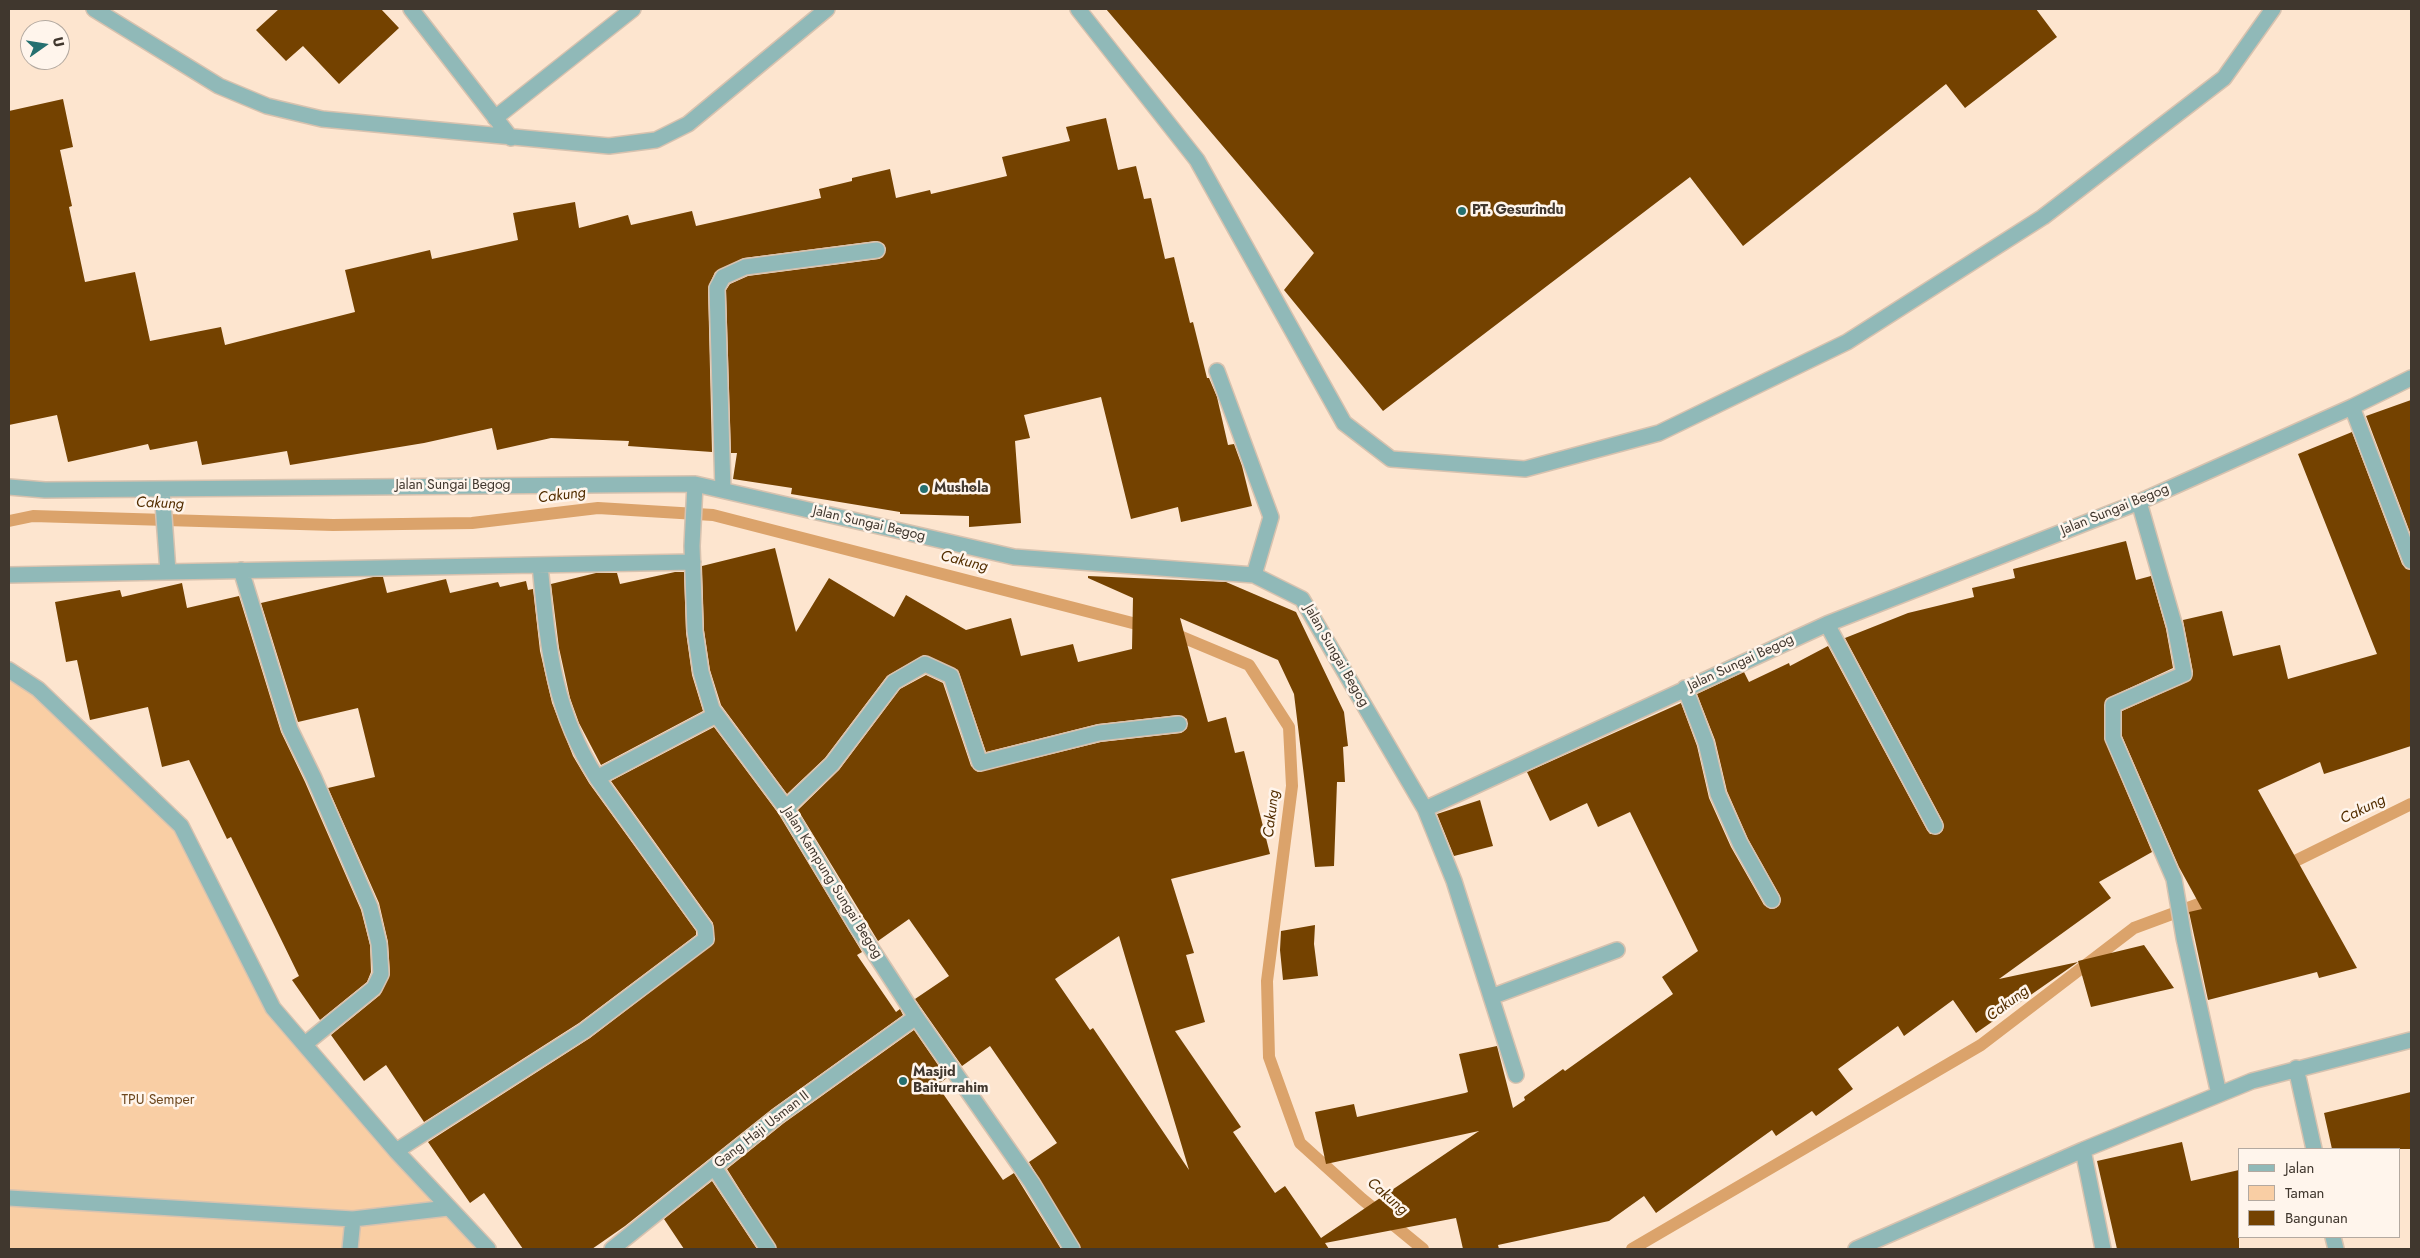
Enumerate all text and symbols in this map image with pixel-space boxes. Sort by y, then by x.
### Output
north arrow [20,20,70,70]
text: U [48,35,69,49]
place label: PT. Gesurindu [1472,203,1564,219]
marker: PT. Gesurindu [1456,205,1468,217]
street label: Jalan Sungai Begog [395,478,511,494]
place label: Mushola [934,481,988,497]
street label: Jalan Sungai Begog [2058,481,2172,539]
marker: Mushola [918,483,930,495]
water label: Cakung [537,484,587,508]
water label: Cakung [136,494,184,514]
street label: Jalan Sungai Begog [811,503,927,545]
water label: Cakung [938,547,990,577]
street label: Jalan Sungai Begog [1300,602,1372,710]
street label: Jalan Sungai Begog [1685,631,1797,695]
water label: Cakung [1260,789,1284,839]
water label: Cakung [2337,791,2389,829]
street label: Jalan Kampung Sungai Begog [778,804,886,962]
water label: Cakung [1983,982,2033,1026]
place label: Masjid Baiturrahim [913,1065,989,1098]
marker: Masjid Baiturrahim [897,1075,909,1087]
street label: Gang Haji Usman II [711,1088,813,1172]
park label: TPU Semper [122,1093,194,1109]
legend [2238,1148,2400,1238]
text: Jalan [2285,1157,2314,1179]
water label: Cakung [1363,1174,1411,1220]
text: Taman [2285,1182,2324,1204]
text: Bangunan [2285,1207,2348,1229]

